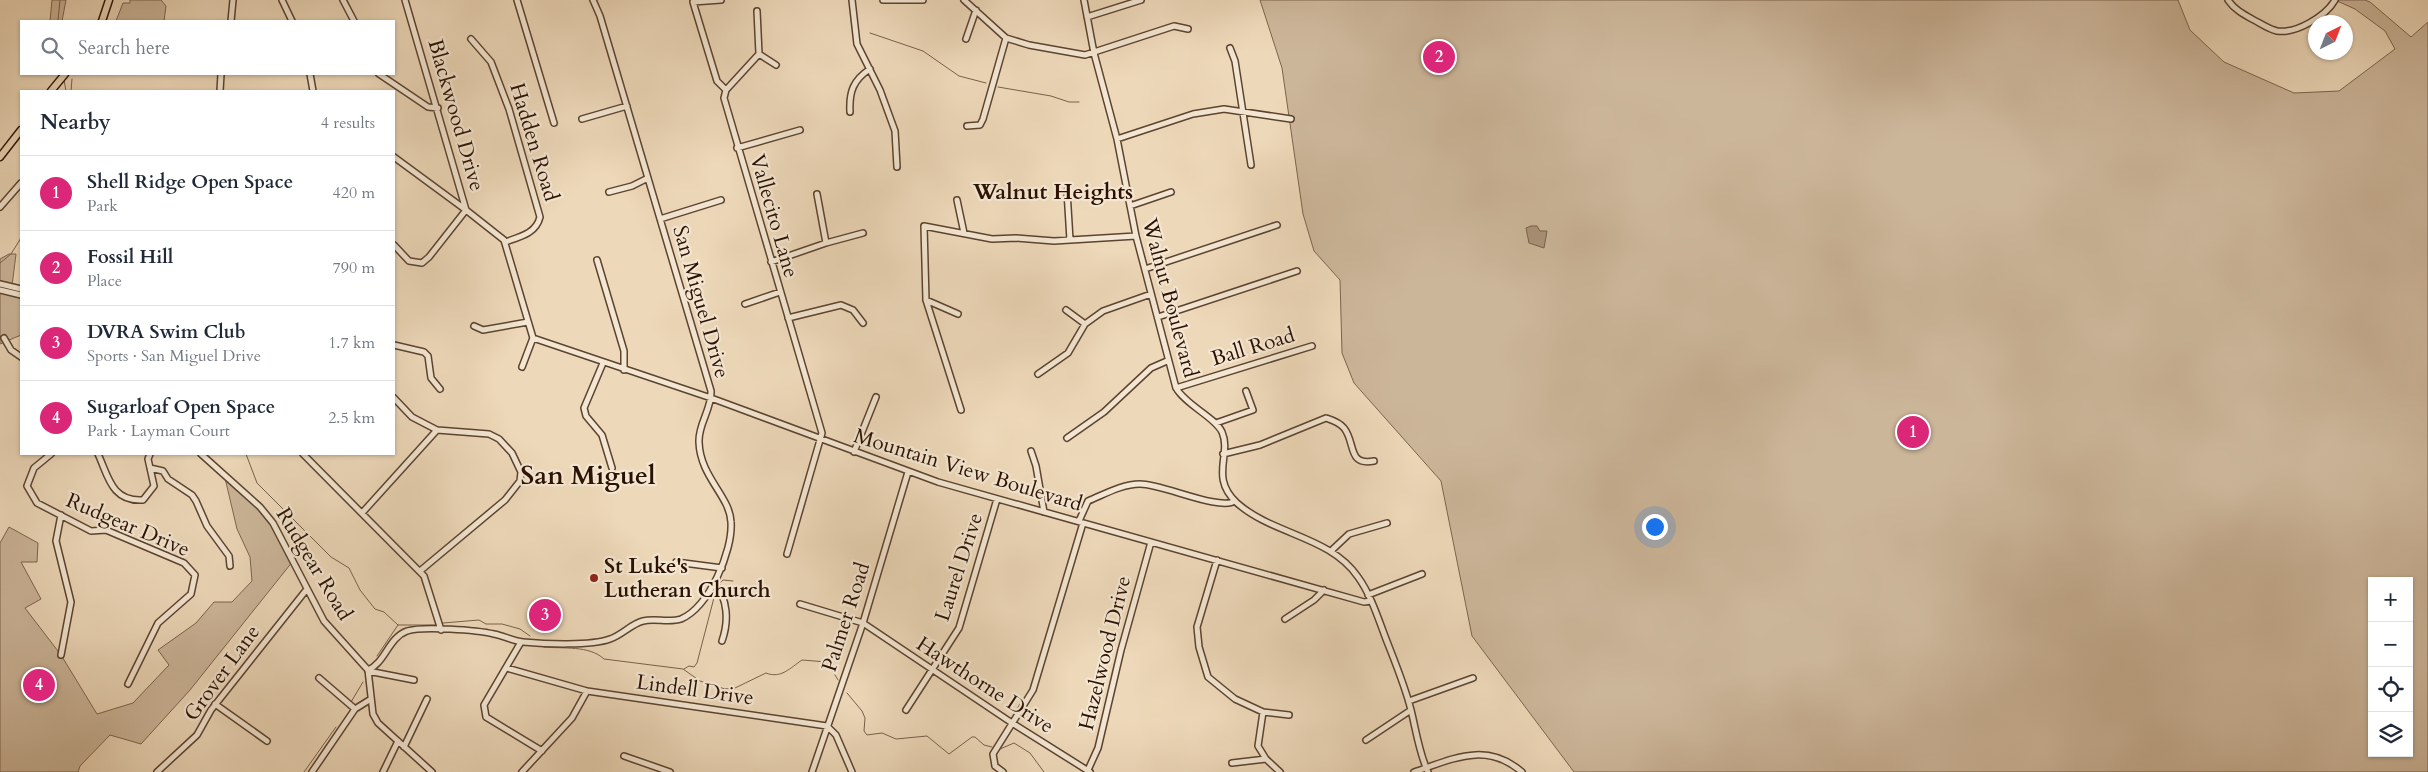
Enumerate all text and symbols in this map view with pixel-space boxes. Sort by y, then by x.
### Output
north arrow [2308,15,2353,60]
search box [20,20,395,75]
icon: search [38,34,66,62]
text: Search here [78,35,170,61]
street label: Blackwood Drive [420,36,492,194]
pin: 2 [1423,38,1455,76]
street label: Hadden Road [502,79,566,205]
text: Nearby [40,108,111,137]
text: 4 results [321,112,375,134]
street label: Vallecito Lane [743,151,805,281]
text: Shell Ridge Open Space [87,169,293,195]
district label: Walnut Heights [972,177,1133,207]
text: 1 [52,182,60,204]
text: 420 m [333,182,375,204]
text: Park [87,195,118,217]
street label: Walnut Boulevard [1135,214,1205,381]
street label: San Miguel Drive [665,222,737,382]
text: Fossil Hill [87,244,173,270]
text: 2 [52,257,60,279]
text: 790 m [333,257,375,279]
text: Place [87,270,122,292]
text: DVRA Swim Club [87,319,246,345]
street label: Ball Road [1208,321,1298,373]
text: 3 [52,332,60,354]
text: 1.7 km [328,332,375,354]
text: Sports · San Miguel Drive [87,345,261,367]
text: Sugarloaf Open Space [87,394,275,420]
text: 4 [52,407,60,429]
text: 2.5 km [328,407,375,429]
pin: 1 [1897,413,1929,451]
text: Park · Layman Court [87,420,230,442]
street label: Mountain View Boulevard [850,421,1086,519]
district label: San Miguel [520,458,656,493]
street label: Rudgear Drive [62,486,194,564]
street label: Rudgear Road [269,502,359,626]
street label: Laurel Drive [928,509,990,625]
your location [1642,514,1668,540]
place label: St Luke's Lutheran Church [604,552,771,605]
street label: Palmer Road [815,559,877,675]
marker: St Luke's Lutheran Church [588,572,600,584]
street label: Hazelwood Drive [1072,573,1138,733]
map controls [2368,577,2413,757]
button: + [2368,577,2413,622]
pin: 3 [529,596,561,634]
street label: Grover Lane [177,619,267,727]
button: − [2368,622,2413,667]
street label: Hawthorne Drive [911,630,1059,740]
pin: 4 [23,666,55,704]
street label: Lindell Drive [634,667,756,713]
button: locate [2368,667,2413,712]
button: layers [2368,712,2413,757]

